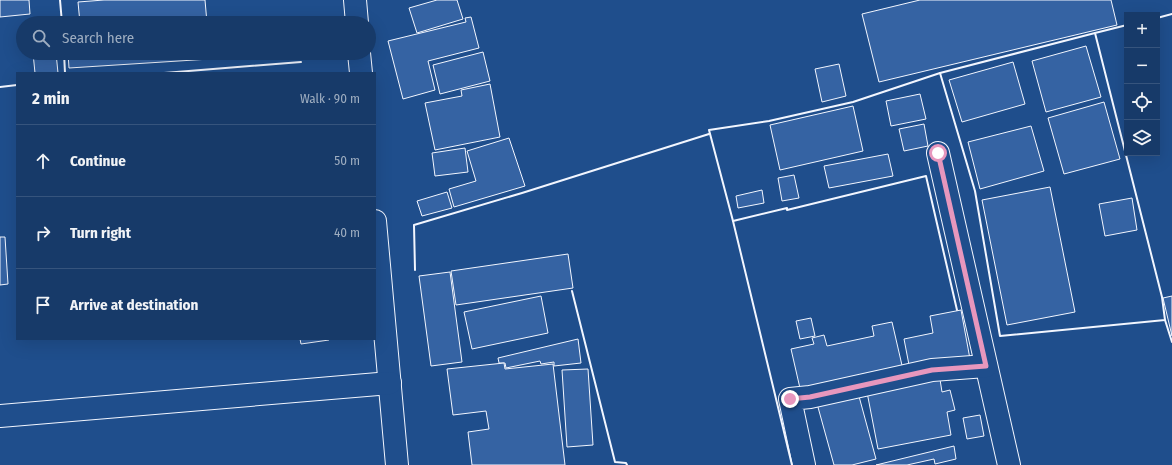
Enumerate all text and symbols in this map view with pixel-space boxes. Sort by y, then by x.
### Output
map controls [1124,12,1160,156]
button: + [1124,12,1160,48]
search box [16,16,376,60]
icon: search [30,27,52,49]
text: Search here [62,29,134,47]
button: − [1124,48,1160,84]
button: locate [1124,84,1160,120]
text: 2 min [32,88,70,109]
text: Walk · 90 m [300,91,360,106]
button: layers [1124,120,1160,156]
route start [929,144,947,162]
icon: ahead [32,150,54,172]
text: Continue [70,152,126,170]
text: 50 m [334,153,360,168]
icon: right [32,222,54,244]
text: Turn right [70,224,131,242]
text: 40 m [334,225,360,240]
icon: arrive [32,294,54,316]
text: Arrive at destination [70,296,198,314]
route end [781,390,799,408]

